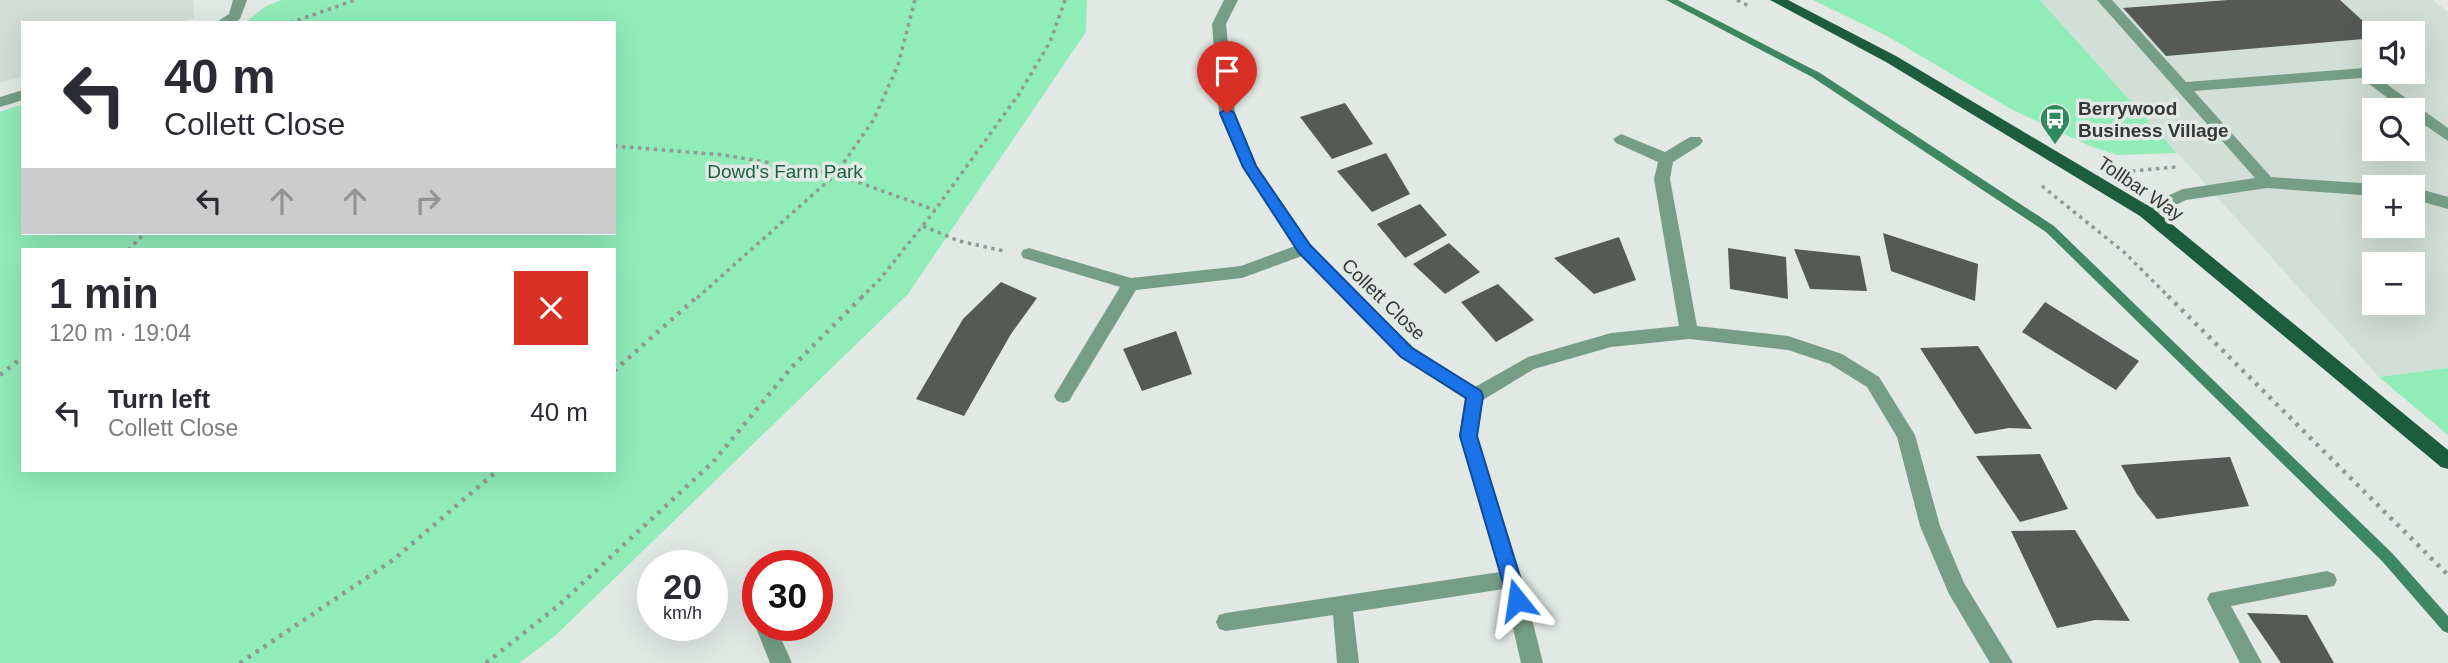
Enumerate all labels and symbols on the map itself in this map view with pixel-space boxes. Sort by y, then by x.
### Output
pin [1197,41,1257,113]
place label: Berrywood Business Village [2078,98,2229,141]
bus stop icon: Berrywood Business Village [2038,102,2072,146]
street label: Tollbar Way [2094,152,2188,225]
park label: Dowd's Farm Park [707,161,863,182]
street label: Collett Close [1338,254,1430,344]
speed limit sign: 30 [742,550,833,641]
position arrow [1480,563,1554,637]

